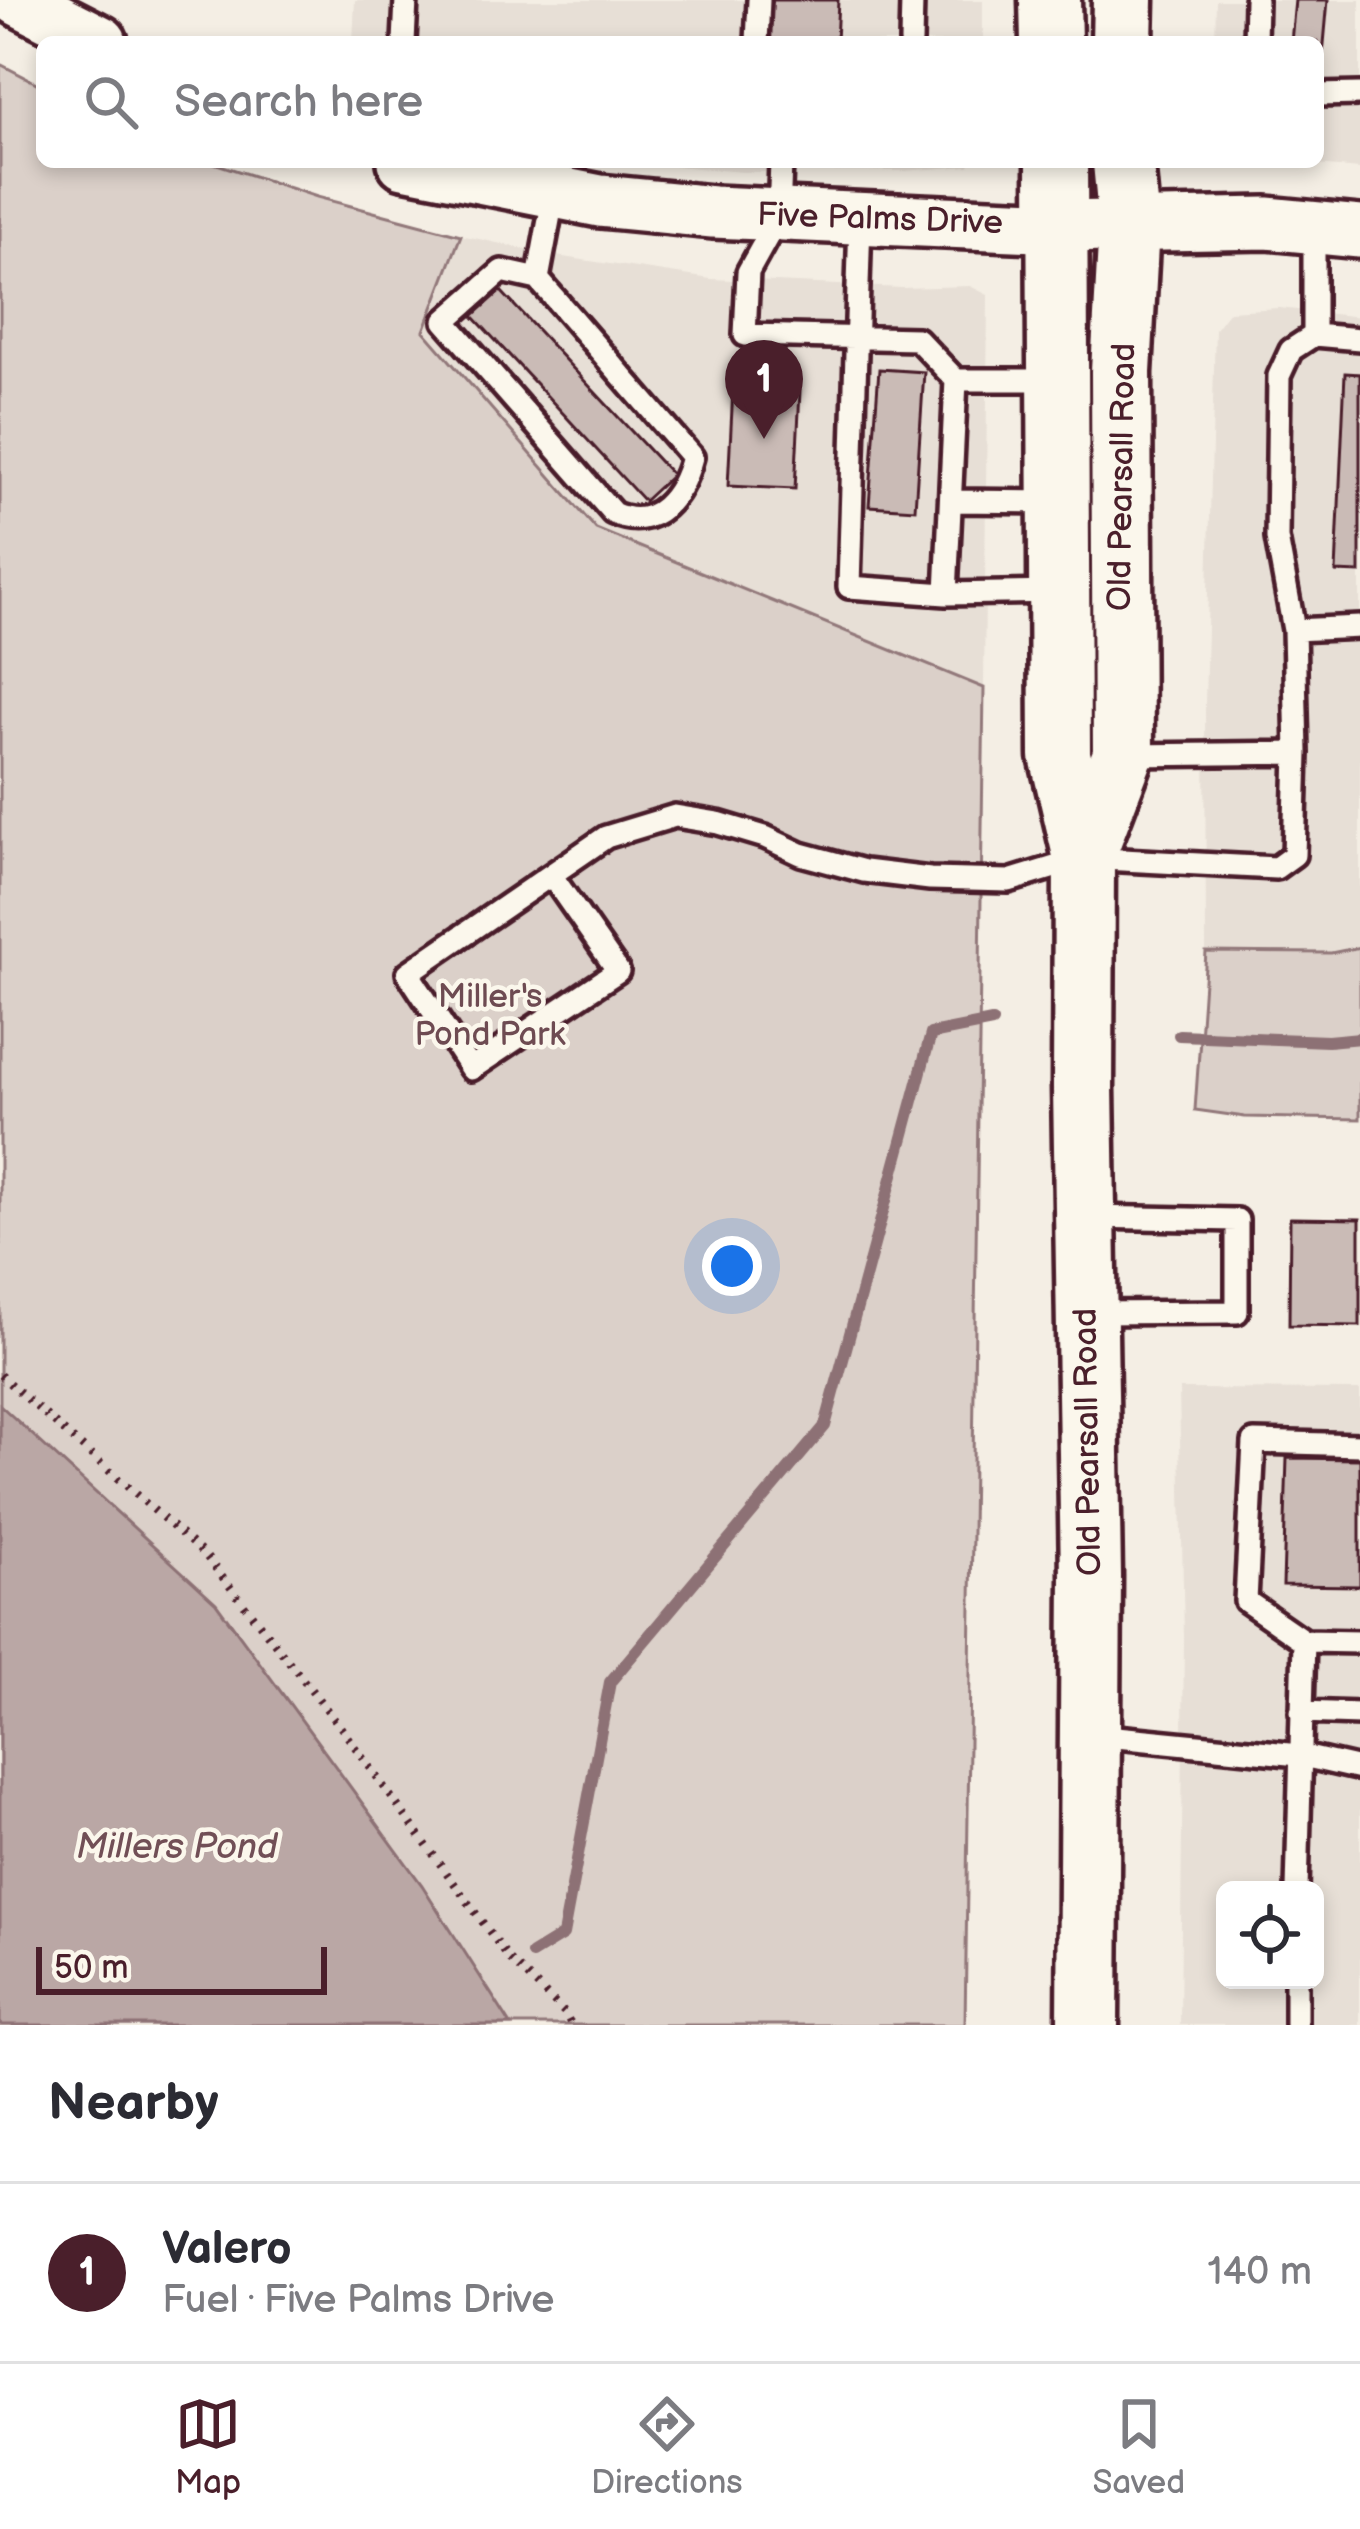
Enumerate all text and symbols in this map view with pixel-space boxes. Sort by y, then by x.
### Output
search box [36,36,1324,168]
icon: search [78,69,144,135]
text: Search here [174,75,423,130]
street label: Five Palms Drive [756,195,1004,243]
pin: 1 [725,340,803,439]
street label: Old Pearsall Road [1100,343,1144,611]
park label: Miller's Pond Park [415,977,566,1055]
your location [702,1236,762,1296]
street label: Old Pearsall Road [1066,1308,1110,1576]
water label: Millers Pond [76,1826,279,1869]
map controls [1216,1881,1324,1989]
button: locate [1216,1881,1324,1989]
scale bar [36,1941,327,1994]
text: 50 m [54,1948,129,1988]
text: Nearby [48,2073,219,2134]
text: Valero [162,2222,292,2277]
text: 1 [79,2249,95,2296]
text: 140 m [1207,2249,1312,2296]
text: Fuel · Five Palms Drive [162,2277,554,2324]
tab: Map [175,2391,241,2503]
tab: Directions [591,2391,743,2503]
tab: Saved [1092,2391,1185,2503]

